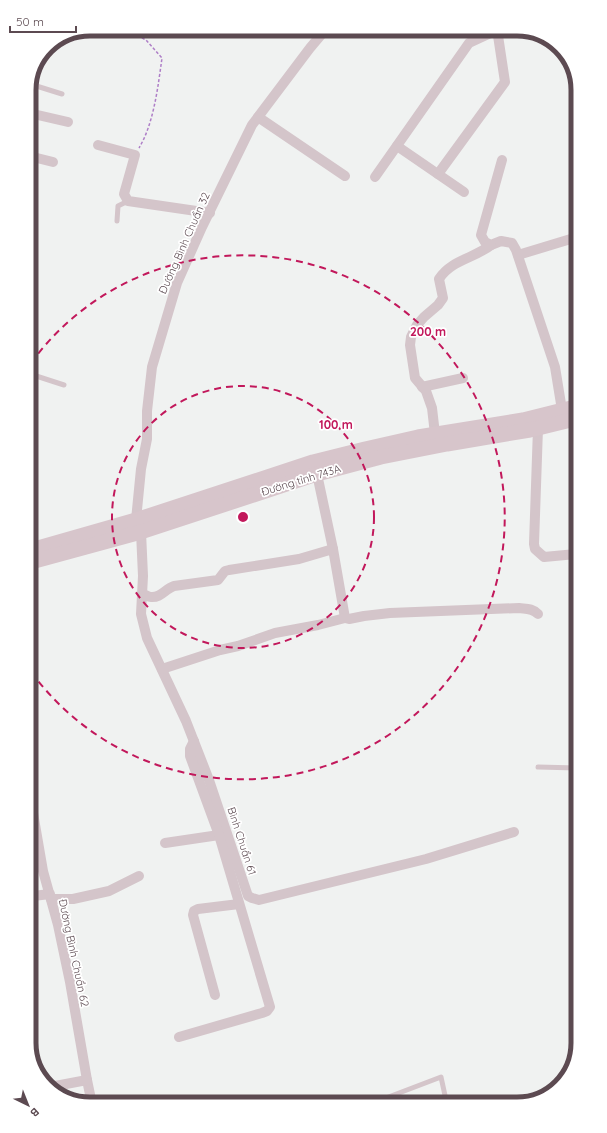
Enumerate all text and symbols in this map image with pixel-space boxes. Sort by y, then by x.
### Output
scale bar [10,8,76,34]
text: 50 m [16,14,44,29]
street label: Đường Bình Chuẩn 32 [155,190,213,296]
text: 200 m [410,324,446,339]
text: 100 m [319,417,353,432]
street label: Đường tỉnh 743A [259,461,343,499]
centre of rings [236,510,250,524]
street label: Bình Chuẩn 61 [224,805,260,877]
street label: Đường Bình Chuẩn 62 [56,898,92,1008]
north arrow [8,1085,48,1125]
text: B [27,1105,42,1120]

